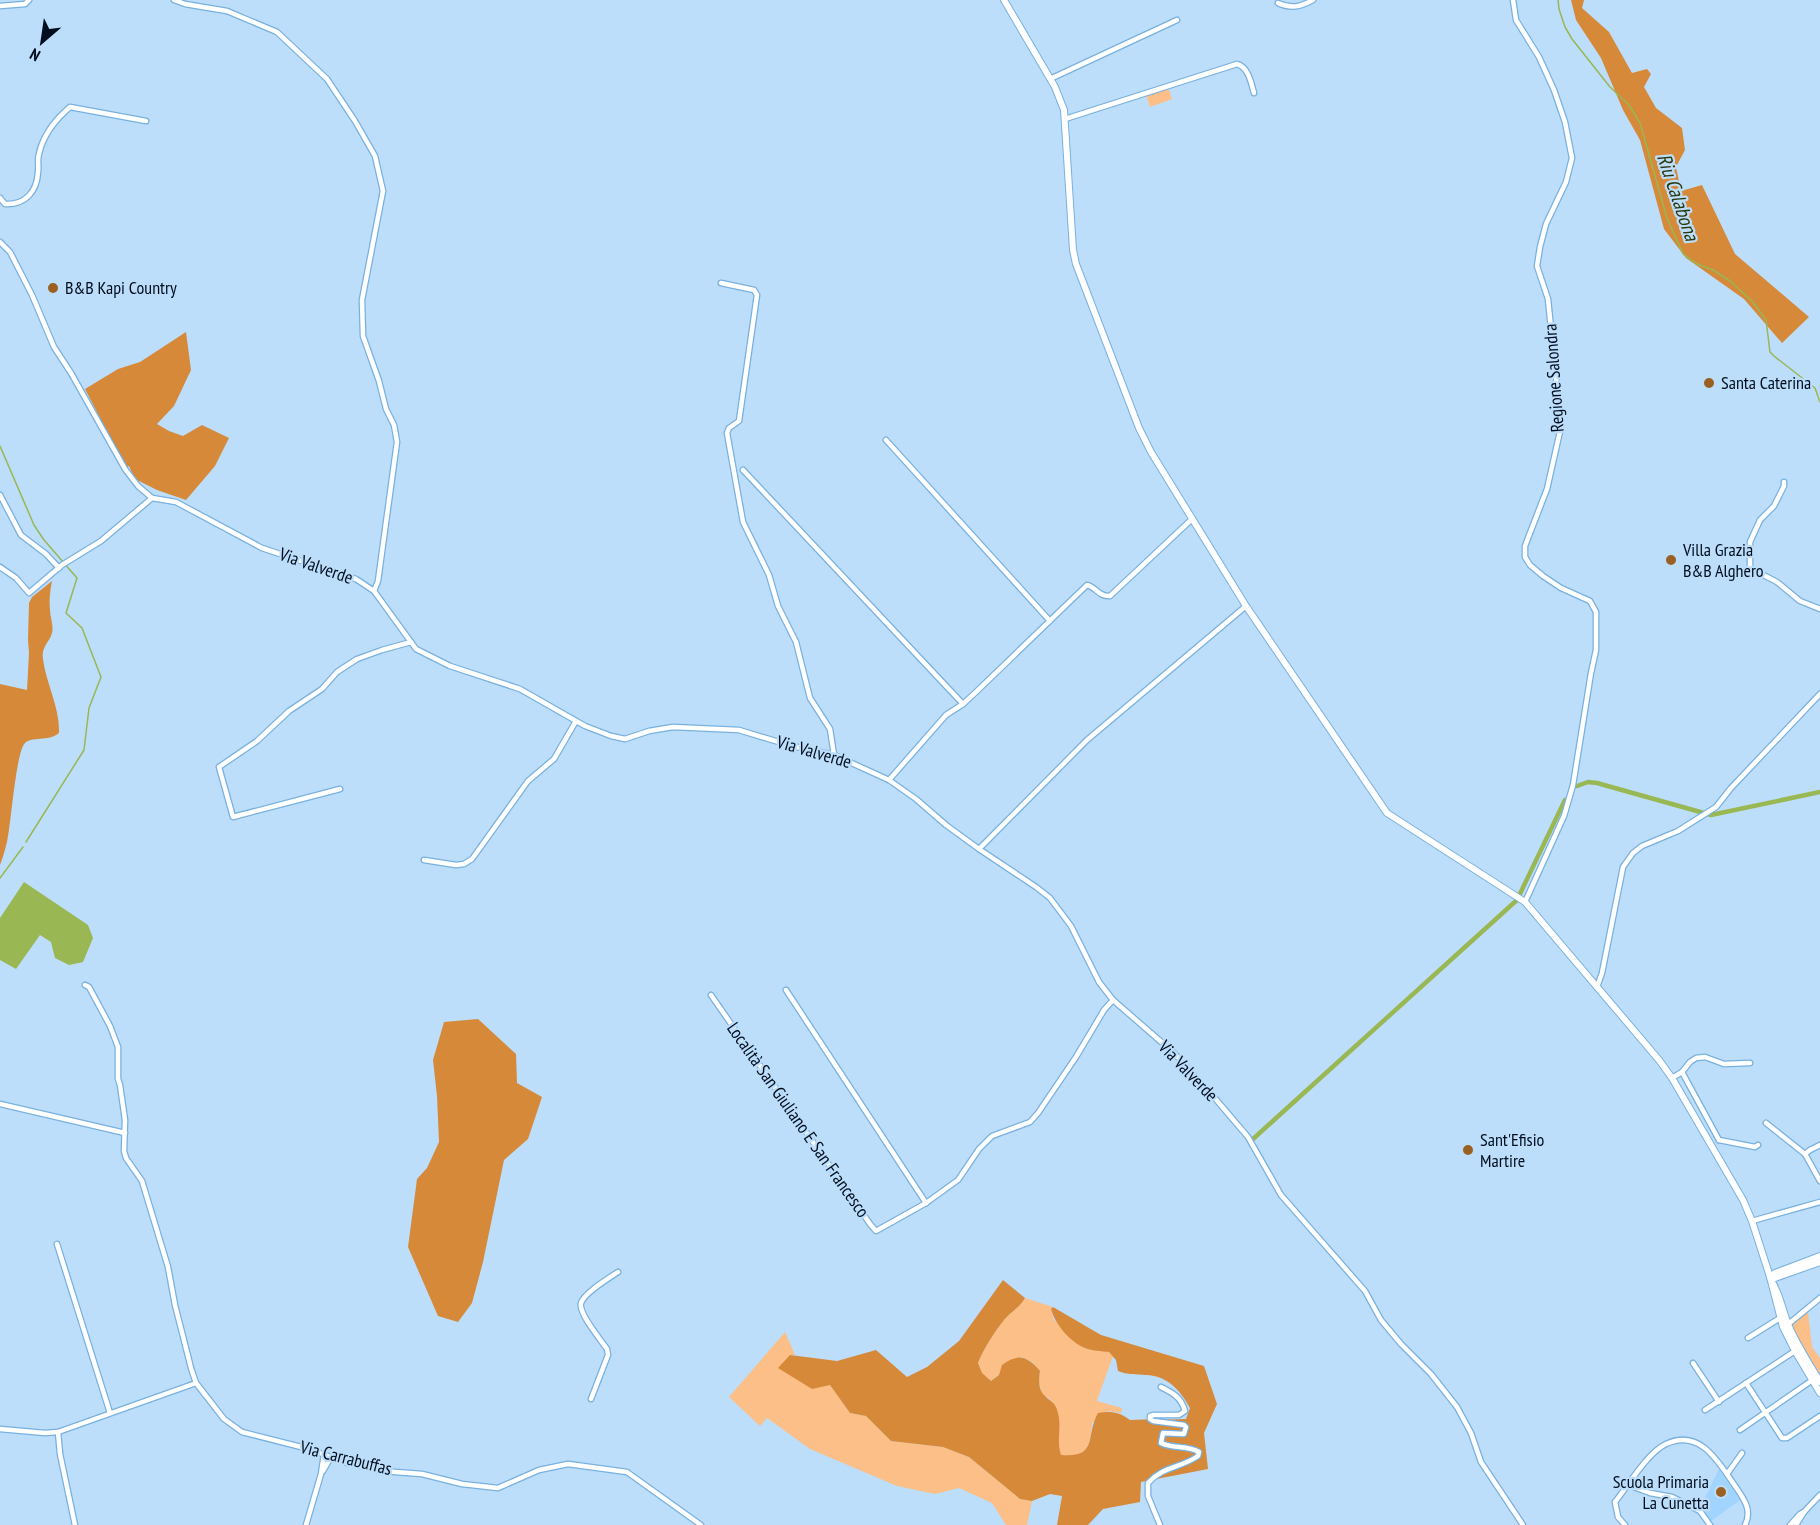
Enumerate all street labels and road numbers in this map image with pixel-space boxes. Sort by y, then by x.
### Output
street label: Regione Salondra [1538,323,1569,433]
street label: Via Valverde [275,542,356,589]
street label: Via Valverde [773,730,854,773]
street label: Località San Giuliano E San Francesco [722,1018,875,1222]
street label: Via Valverde [1153,1034,1223,1106]
street label: Via Carrabuffas [297,1435,394,1480]

